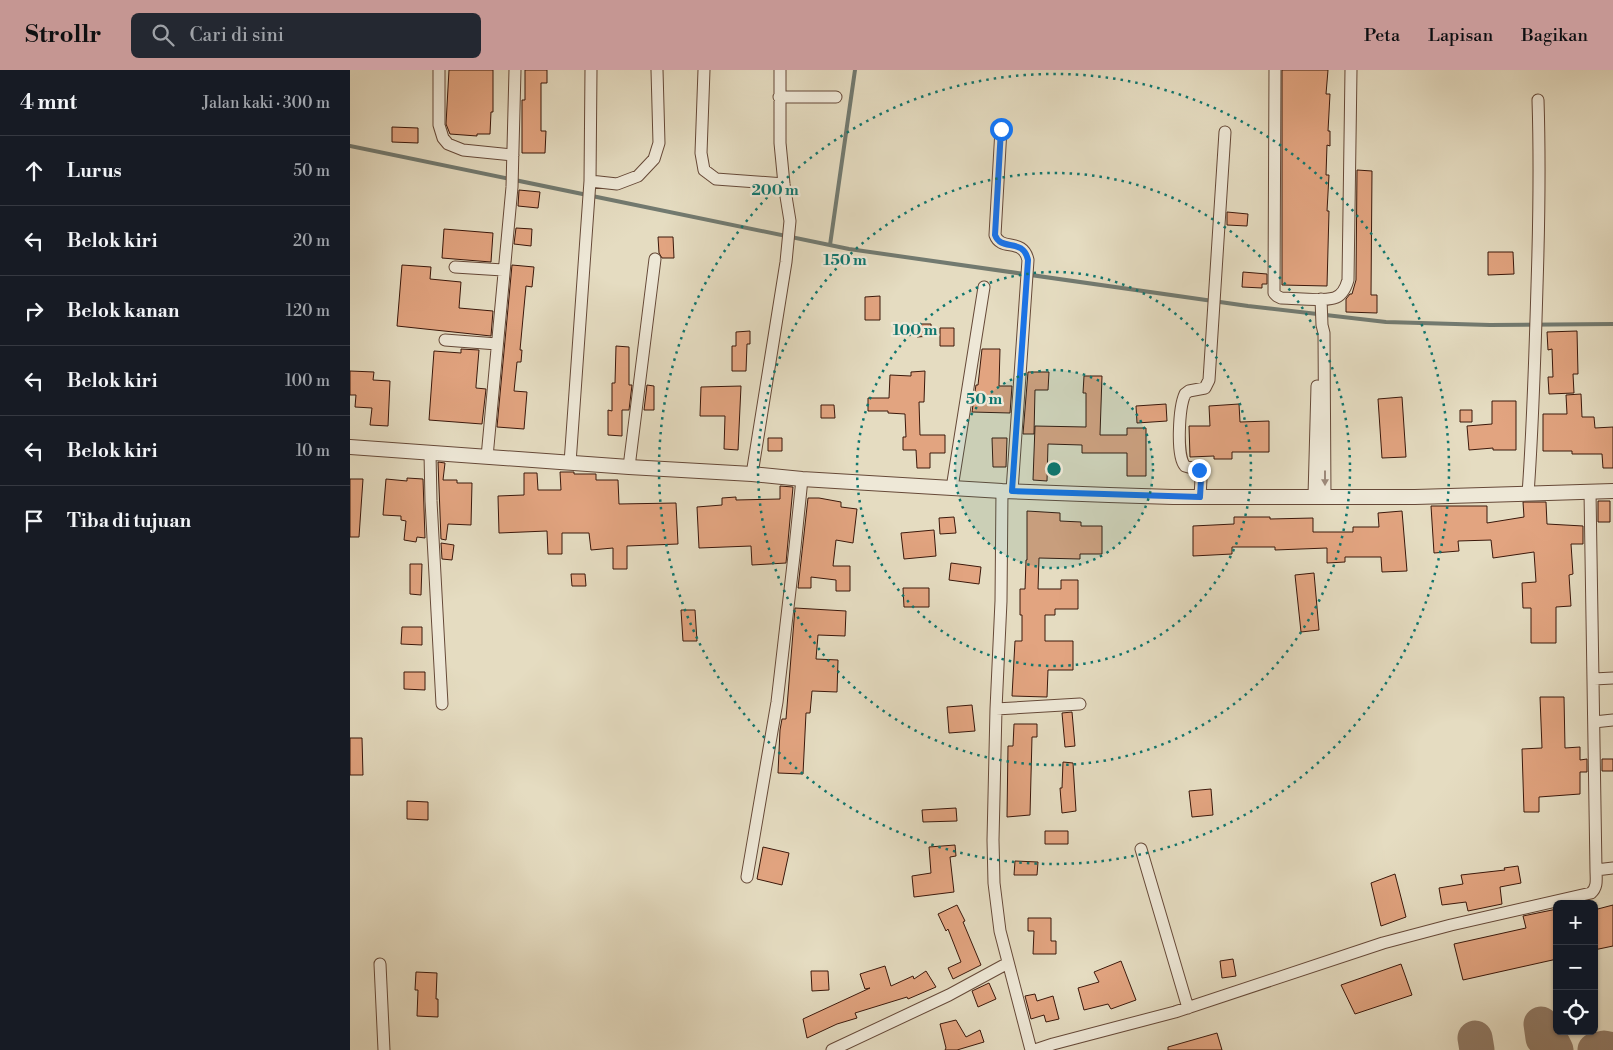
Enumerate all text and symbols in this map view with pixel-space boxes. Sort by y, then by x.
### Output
search box [131,13,481,58]
text: Strollr [25,20,101,50]
icon: search [149,21,177,49]
text: Cari di sini [189,23,284,47]
text: Peta [1364,24,1400,47]
text: Lapisan [1428,24,1493,47]
text: Bagikan [1521,24,1588,47]
text: 4 mnt [20,90,77,116]
text: Jalan kaki · 300 m [202,93,330,113]
route start [990,118,1013,141]
icon: ahead [20,157,48,185]
text: Lurus [67,159,122,183]
text: 50 m [293,161,330,181]
text: 200 m [751,181,799,200]
icon: left [20,227,48,255]
text: Belok kiri [67,229,157,253]
text: 20 m [293,231,330,251]
text: 150 m [823,251,867,270]
icon: right [20,297,48,325]
text: Belok kanan [67,299,180,323]
text: 120 m [286,301,330,321]
text: 100 m [893,321,938,340]
icon: left [20,367,48,395]
text: Belok kiri [67,369,157,393]
text: 100 m [285,371,330,391]
text: 50 m [966,390,1002,409]
icon: left [20,437,48,465]
text: Belok kiri [67,439,157,463]
text: 10 m [296,441,330,461]
route end [1188,459,1211,482]
centre of rings [1045,460,1063,478]
one-way arrow [1321,471,1329,487]
icon: arrive [20,507,48,535]
text: Tiba di tujuan [67,509,191,533]
map controls [1553,900,1598,1035]
button: + [1553,900,1598,945]
button: − [1553,945,1598,990]
button: locate [1553,990,1598,1035]

